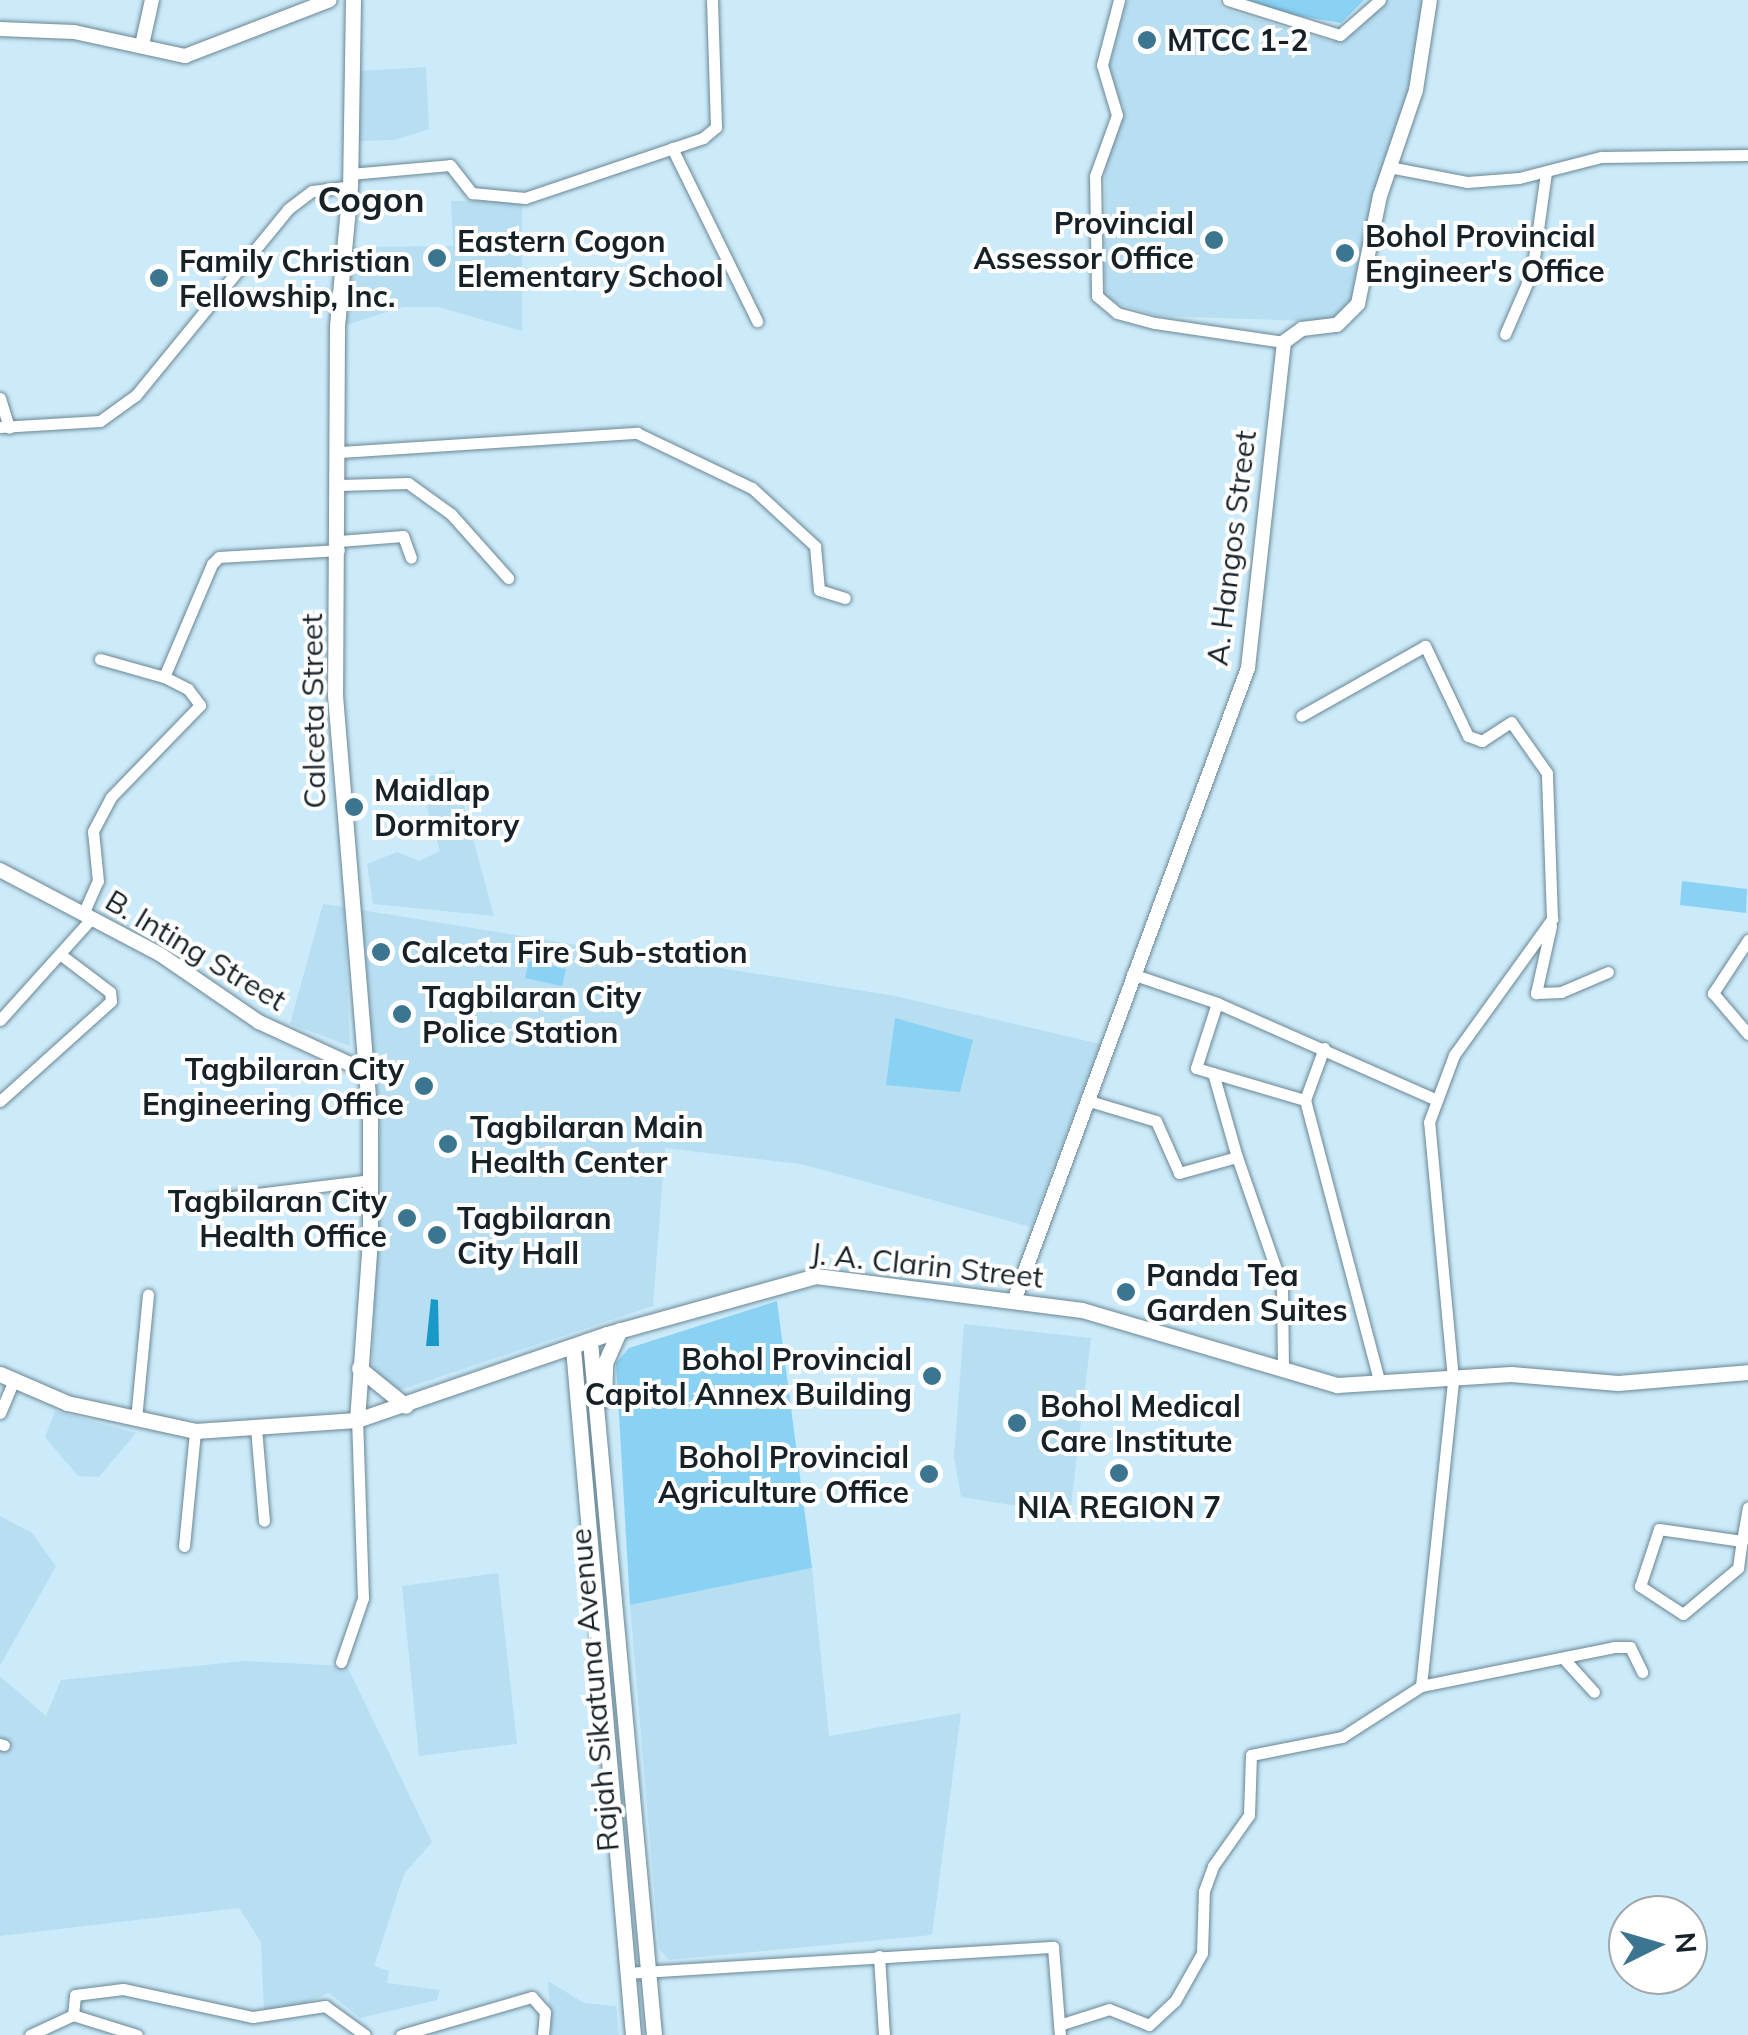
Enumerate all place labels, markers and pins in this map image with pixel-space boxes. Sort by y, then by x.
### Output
place label: MTCC 1-2 [1167,22,1308,58]
marker: MTCC 1-2 [1136,29,1158,51]
place label: Provincial Assessor Office [973,205,1194,276]
place label: Bohol Provincial Engineer's Office [1365,218,1605,288]
place label: Eastern Cogon Elementary School [457,223,724,294]
marker: Provincial Assessor Office [1203,229,1225,251]
marker: Bohol Provincial Engineer's Office [1334,242,1356,264]
place label: Family Christian Fellowship, Inc. [179,243,410,314]
marker: Eastern Cogon Elementary School [426,247,448,269]
marker: Family Christian Fellowship, Inc. [148,267,170,289]
place label: Maidlap Dormitory [374,772,519,842]
marker: Maidlap Dormitory [343,796,365,818]
place label: Calceta Fire Sub-station [401,934,747,970]
marker: Calceta Fire Sub-station [370,941,392,963]
place label: Tagbilaran City Police Station [422,979,641,1050]
marker: Tagbilaran City Police Station [391,1003,413,1025]
place label: Tagbilaran City Engineering Office [142,1051,404,1122]
marker: Tagbilaran City Engineering Office [413,1075,435,1097]
place label: Tagbilaran Main Health Center [470,1109,704,1180]
marker: Tagbilaran Main Health Center [435,1131,461,1157]
place label: Tagbilaran City Health Office [168,1183,387,1254]
place label: Tagbilaran City Hall [457,1200,612,1270]
marker: Tagbilaran City Health Office [396,1207,418,1229]
marker: Tagbilaran City Hall [426,1224,448,1246]
place label: Panda Tea Garden Suites [1146,1257,1347,1328]
marker: Panda Tea Garden Suites [1115,1281,1137,1303]
place label: Bohol Provincial Capitol Annex Building [585,1341,912,1412]
marker: Bohol Provincial Capitol Annex Building [921,1365,943,1387]
place label: Bohol Medical Care Institute [1040,1388,1241,1458]
marker: Bohol Medical Care Institute [1004,1410,1030,1436]
place label: Bohol Provincial Agriculture Office [658,1439,909,1510]
marker: NIA REGION 7 [1108,1462,1130,1484]
marker: Bohol Provincial Agriculture Office [918,1463,940,1485]
place label: NIA REGION 7 [1017,1489,1221,1525]

